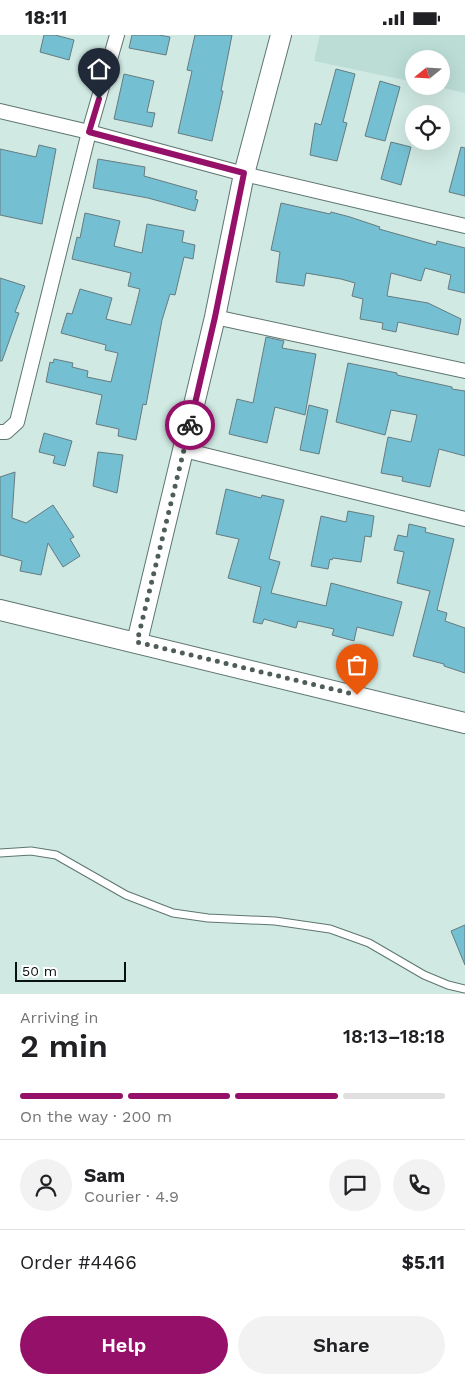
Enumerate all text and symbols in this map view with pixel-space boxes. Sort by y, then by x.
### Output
text: 18:11 [25,6,67,29]
pin [78,48,120,99]
north arrow [405,50,450,95]
map controls [405,50,450,150]
icon: home [85,55,113,83]
button: locate [405,105,450,150]
courier [165,400,215,450]
icon: bike [176,411,204,439]
pin [336,644,378,695]
icon: bag [343,651,371,679]
scale bar [15,959,126,982]
text: 50 m [22,963,57,979]
text: Arriving in [20,1008,98,1027]
text: 18:13–18:18 [343,1025,445,1048]
text: 2 min [20,1027,108,1065]
text: On the way · 200 m [20,1107,172,1126]
button: person [20,1159,72,1211]
button: chat [329,1159,381,1211]
button: phone [393,1159,445,1211]
text: Sam [84,1164,125,1187]
text: Courier · 4.9 [84,1187,179,1206]
text: Order #4466 [20,1251,137,1274]
text: $5.11 [402,1251,445,1274]
button: Help [20,1316,228,1374]
button: Share [238,1316,445,1374]

